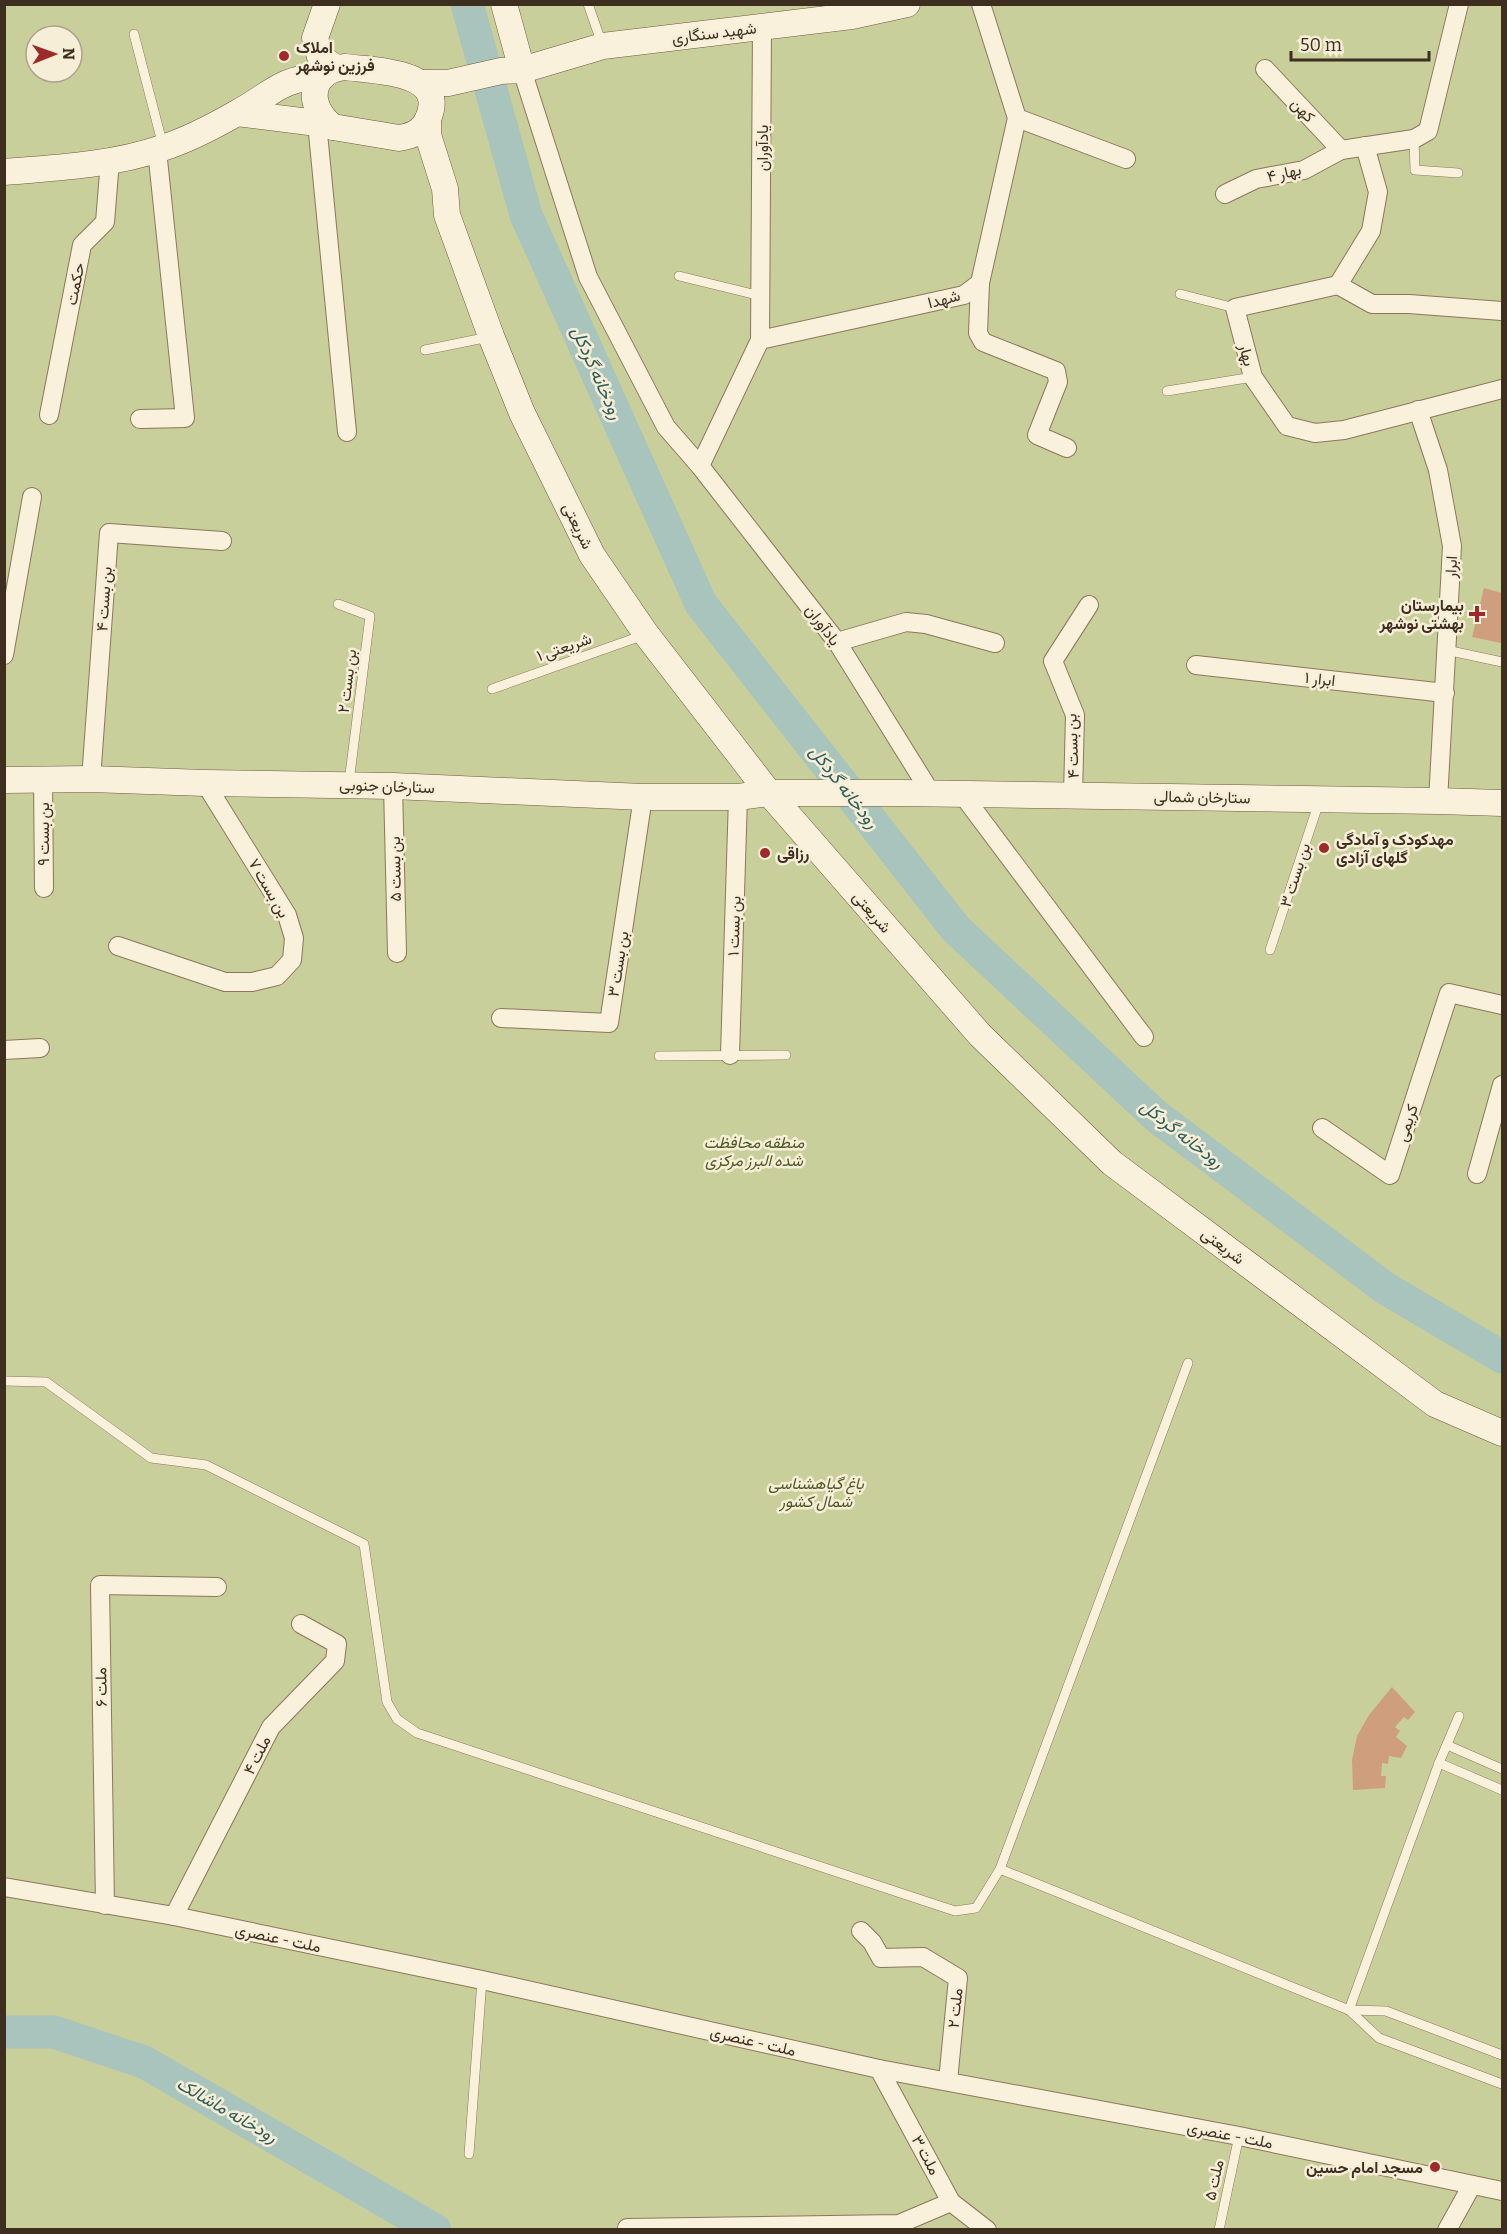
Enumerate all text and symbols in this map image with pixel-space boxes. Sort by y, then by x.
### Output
street label: شهید سنگاری [671,18,758,49]
north arrow [24,24,84,84]
scale bar [1291,24,1429,62]
text: 50 m [1300,34,1342,56]
place label: املاک فرزین نوشهر [295,38,375,76]
text: N [59,47,78,60]
marker: املاک فرزین نوشهر [277,49,291,63]
street label: کهن [1286,94,1319,127]
street label: یادآوران [753,125,773,171]
street label: بهار ۴ [1265,160,1303,187]
street label: حکمت [62,261,88,307]
street label: شهدا [926,286,963,313]
water label: رودخانه گردکل [567,323,627,423]
street label: بهار [1234,341,1259,368]
street label: شریعتی [558,500,597,553]
street label: ابرار [1441,555,1462,580]
street label: بن بست ۴ [92,566,117,632]
place label: بیمارستان بهشتی نوشهر [1378,596,1464,634]
street label: یادآوران [801,601,845,650]
marker: بیمارستان بهشتی نوشهر [1468,605,1486,623]
street label: شریعتی ۱ [534,629,594,666]
street label: بن بست ۲ [334,648,361,714]
street label: ابرار ۱ [1304,668,1336,691]
street label: بن بست ۴ [1061,713,1084,779]
water label: رودخانه گردکل [805,741,883,833]
street label: ستارخان جنوبی [339,775,435,798]
street label: ستارخان شمالی [1153,787,1251,808]
street label: بن بست ۹ [34,802,54,866]
place label: مهدکودک و آمادگی گلهای آزادی [1336,830,1454,868]
street label: بن بست ۵ [385,836,406,902]
street label: بن بست ۳ [1276,841,1315,910]
marker: مهدکودک و آمادگی گلهای آزادی [1317,841,1331,855]
place label: رزاقی [777,844,810,864]
marker: رزاقی [758,846,772,860]
street label: بن بست ۷ [244,855,294,921]
street label: شریعتی [848,887,895,937]
street label: بن بست ۱ [723,895,746,957]
street label: بن بست ۳ [603,930,634,998]
water label: رودخانه گردکل [1136,1095,1228,1173]
street label: کریمی [1392,1102,1423,1144]
park label: منطقه محافظت شده البرز مرکزی [704,1133,805,1171]
street label: شریعتی [1197,1224,1248,1269]
park label: باغ گیاهشناسی شمال کشور [768,1474,865,1512]
street label: ملت ۶ [91,1667,111,1707]
street label: ملت ۴ [239,1732,275,1778]
street label: ملت - عنصری [233,1920,323,1957]
street label: ملت ۲ [943,1987,967,2029]
street label: ملت - عنصری [708,2022,798,2061]
water label: رودخانه ماشالک [173,2072,281,2148]
street label: ملت - عنصری [1185,2117,1275,2154]
street label: ملت ۳ [908,2132,944,2178]
street label: ملت ۵ [1200,2158,1228,2202]
place label: مسجد امام حسین [1306,2158,1423,2178]
marker: مسجد امام حسین [1428,2160,1442,2174]

